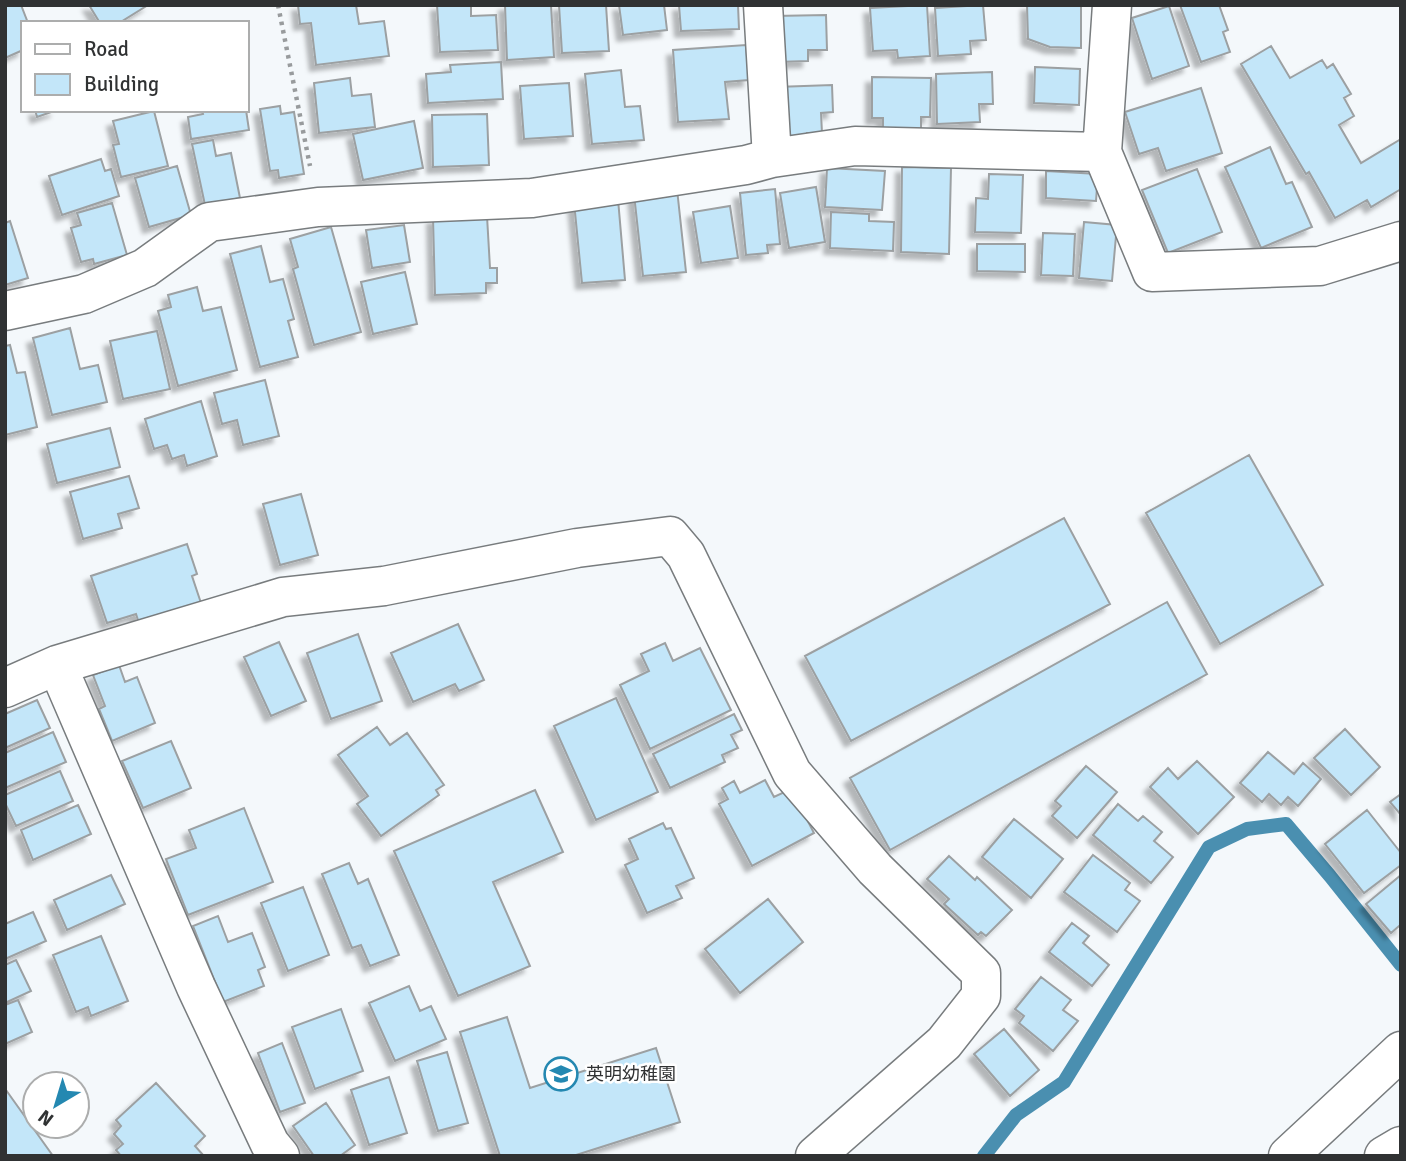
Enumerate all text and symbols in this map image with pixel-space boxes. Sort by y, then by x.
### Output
legend [21,21,248,112]
text: Road [84,36,129,62]
text: Building [84,71,159,97]
school or university icon: 英明幼稚園 [542,1055,580,1093]
place label: 英明幼稚園 [586,1063,676,1085]
north arrow [21,1070,91,1140]
text: N [34,1104,59,1131]

